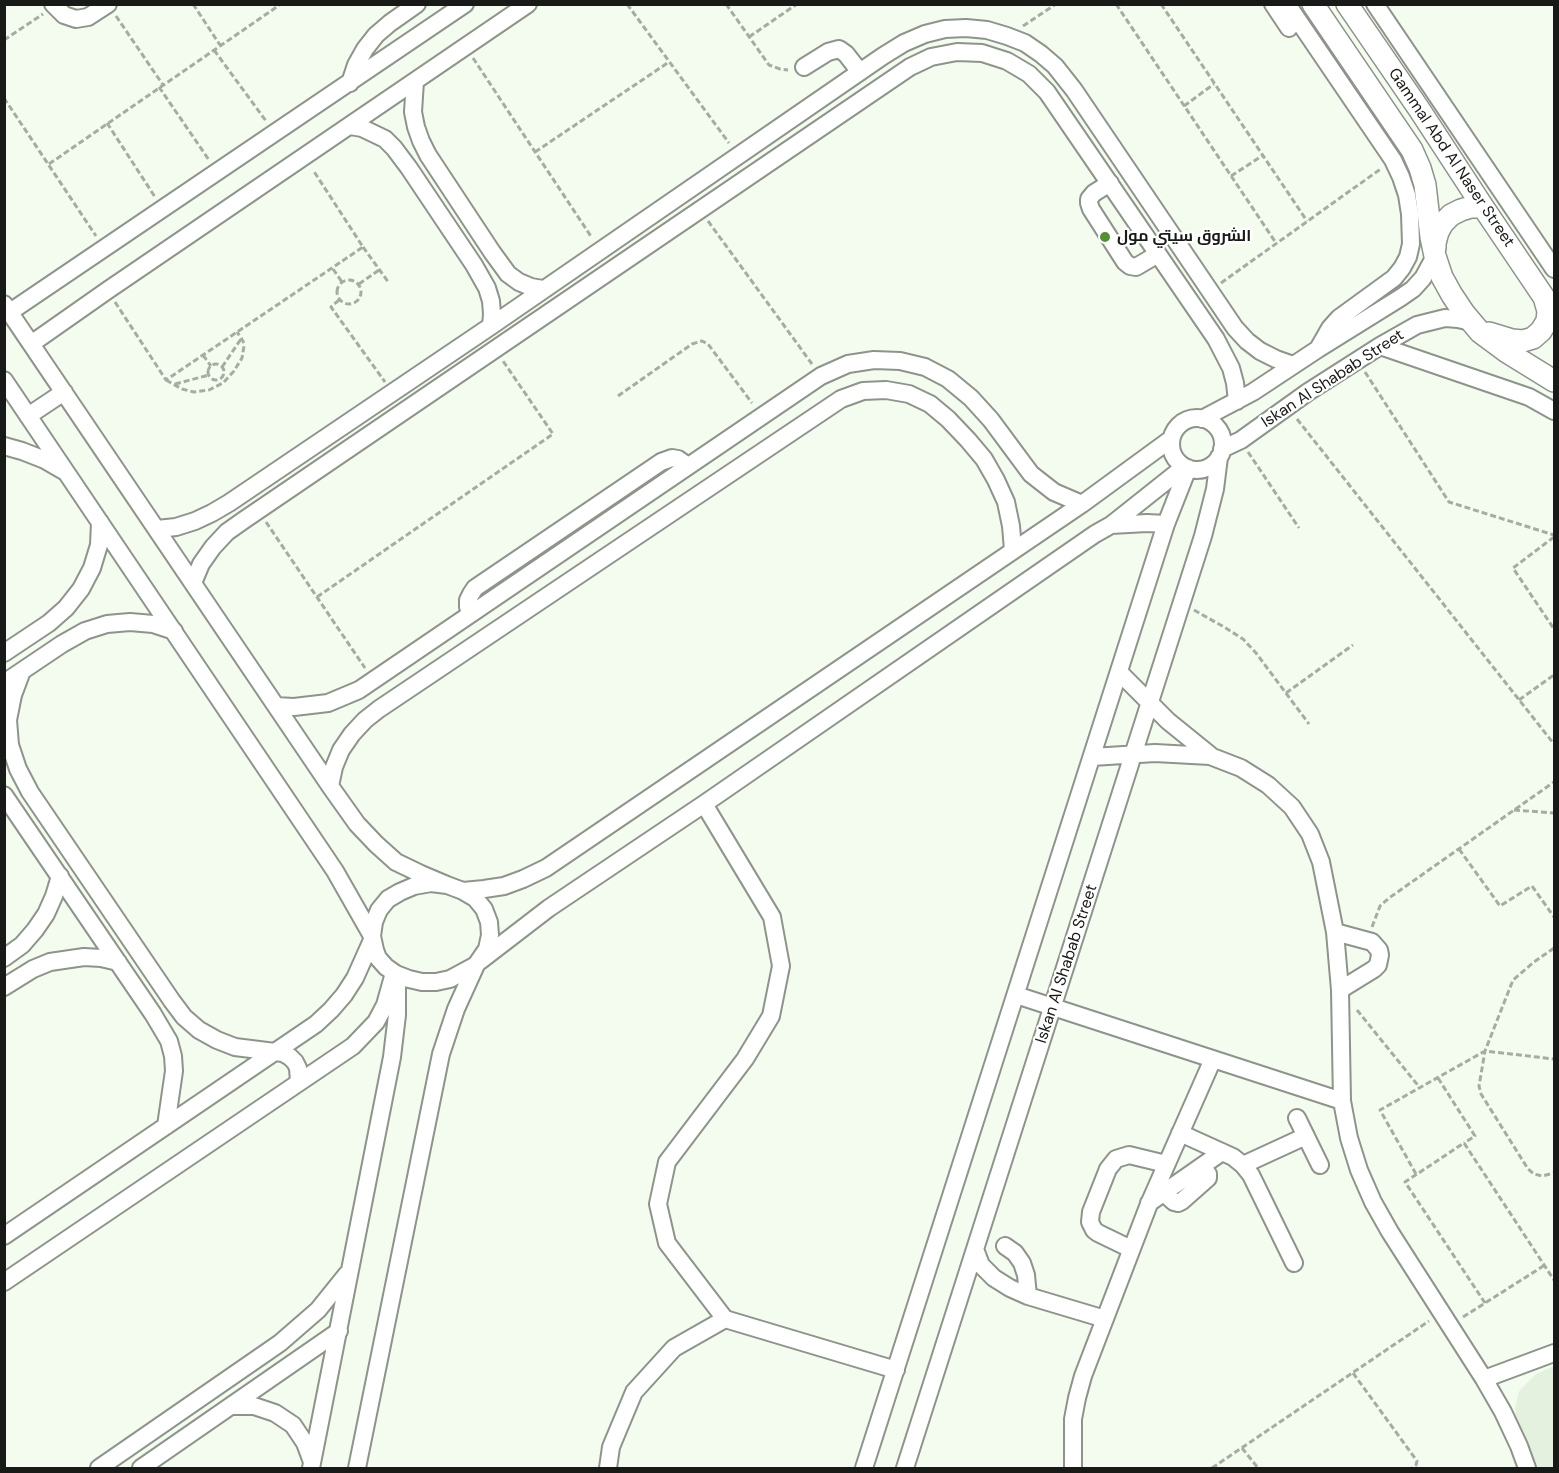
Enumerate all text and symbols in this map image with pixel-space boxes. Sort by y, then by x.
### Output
street label: Gammal Abd Al Naser Street [1384,65,1518,251]
place label: الشروق سيتي مول [1117,227,1251,247]
marker: الشروق سيتي مول [1098,230,1112,244]
street label: Iskan Al Shabab Street [1258,326,1408,432]
street label: Iskan Al Shabab Street [1032,882,1102,1046]

